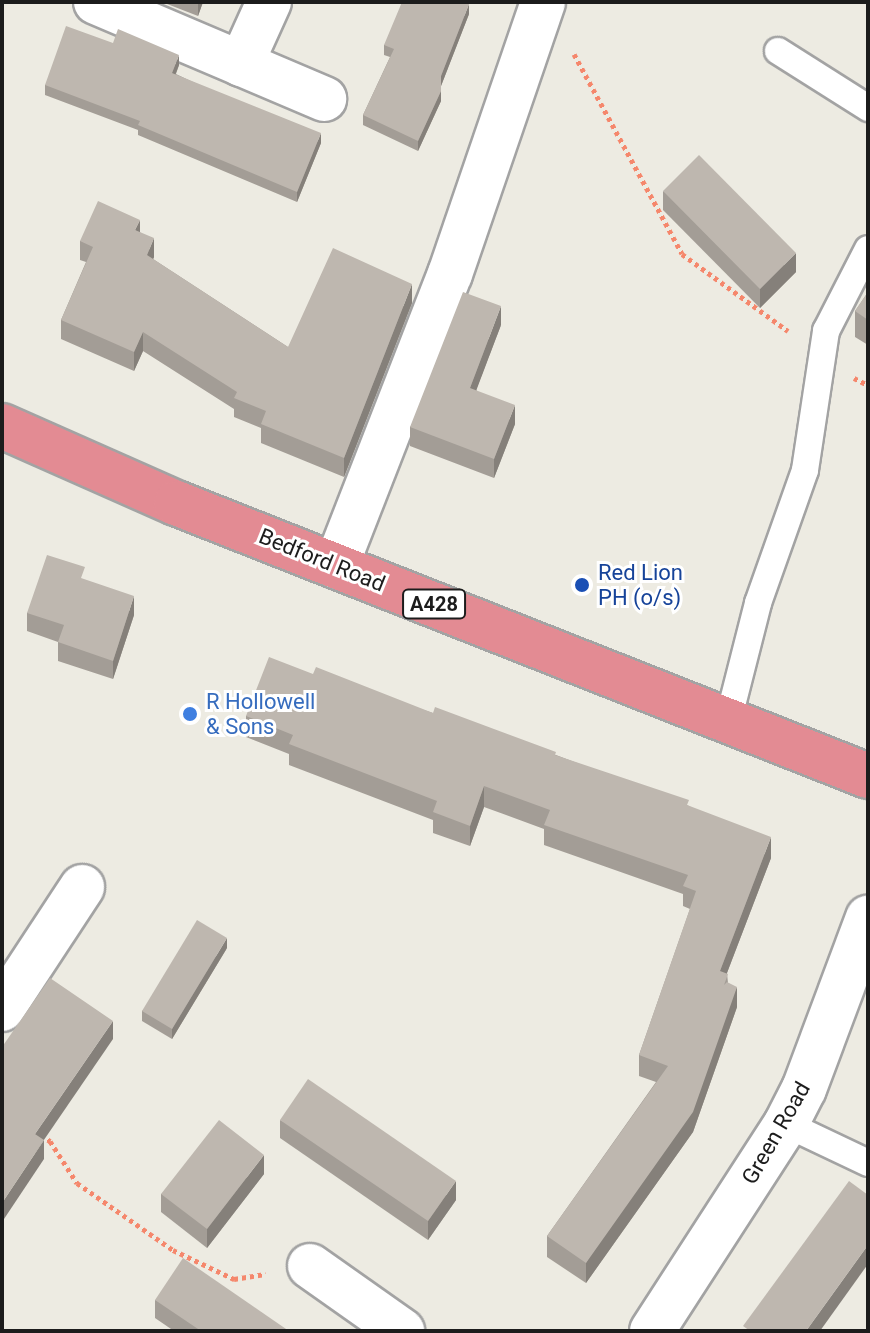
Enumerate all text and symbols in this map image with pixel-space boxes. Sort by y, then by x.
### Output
street label: Bedford Road [255,523,389,597]
place label: Red Lion PH (o/s) [598,559,683,610]
marker: Red Lion PH (o/s) [573,576,591,594]
road number: A428 [402,588,466,620]
place label: R Hollowell & Sons [206,688,315,740]
marker: R Hollowell & Sons [181,705,199,723]
street label: Green Road [736,1077,816,1189]

